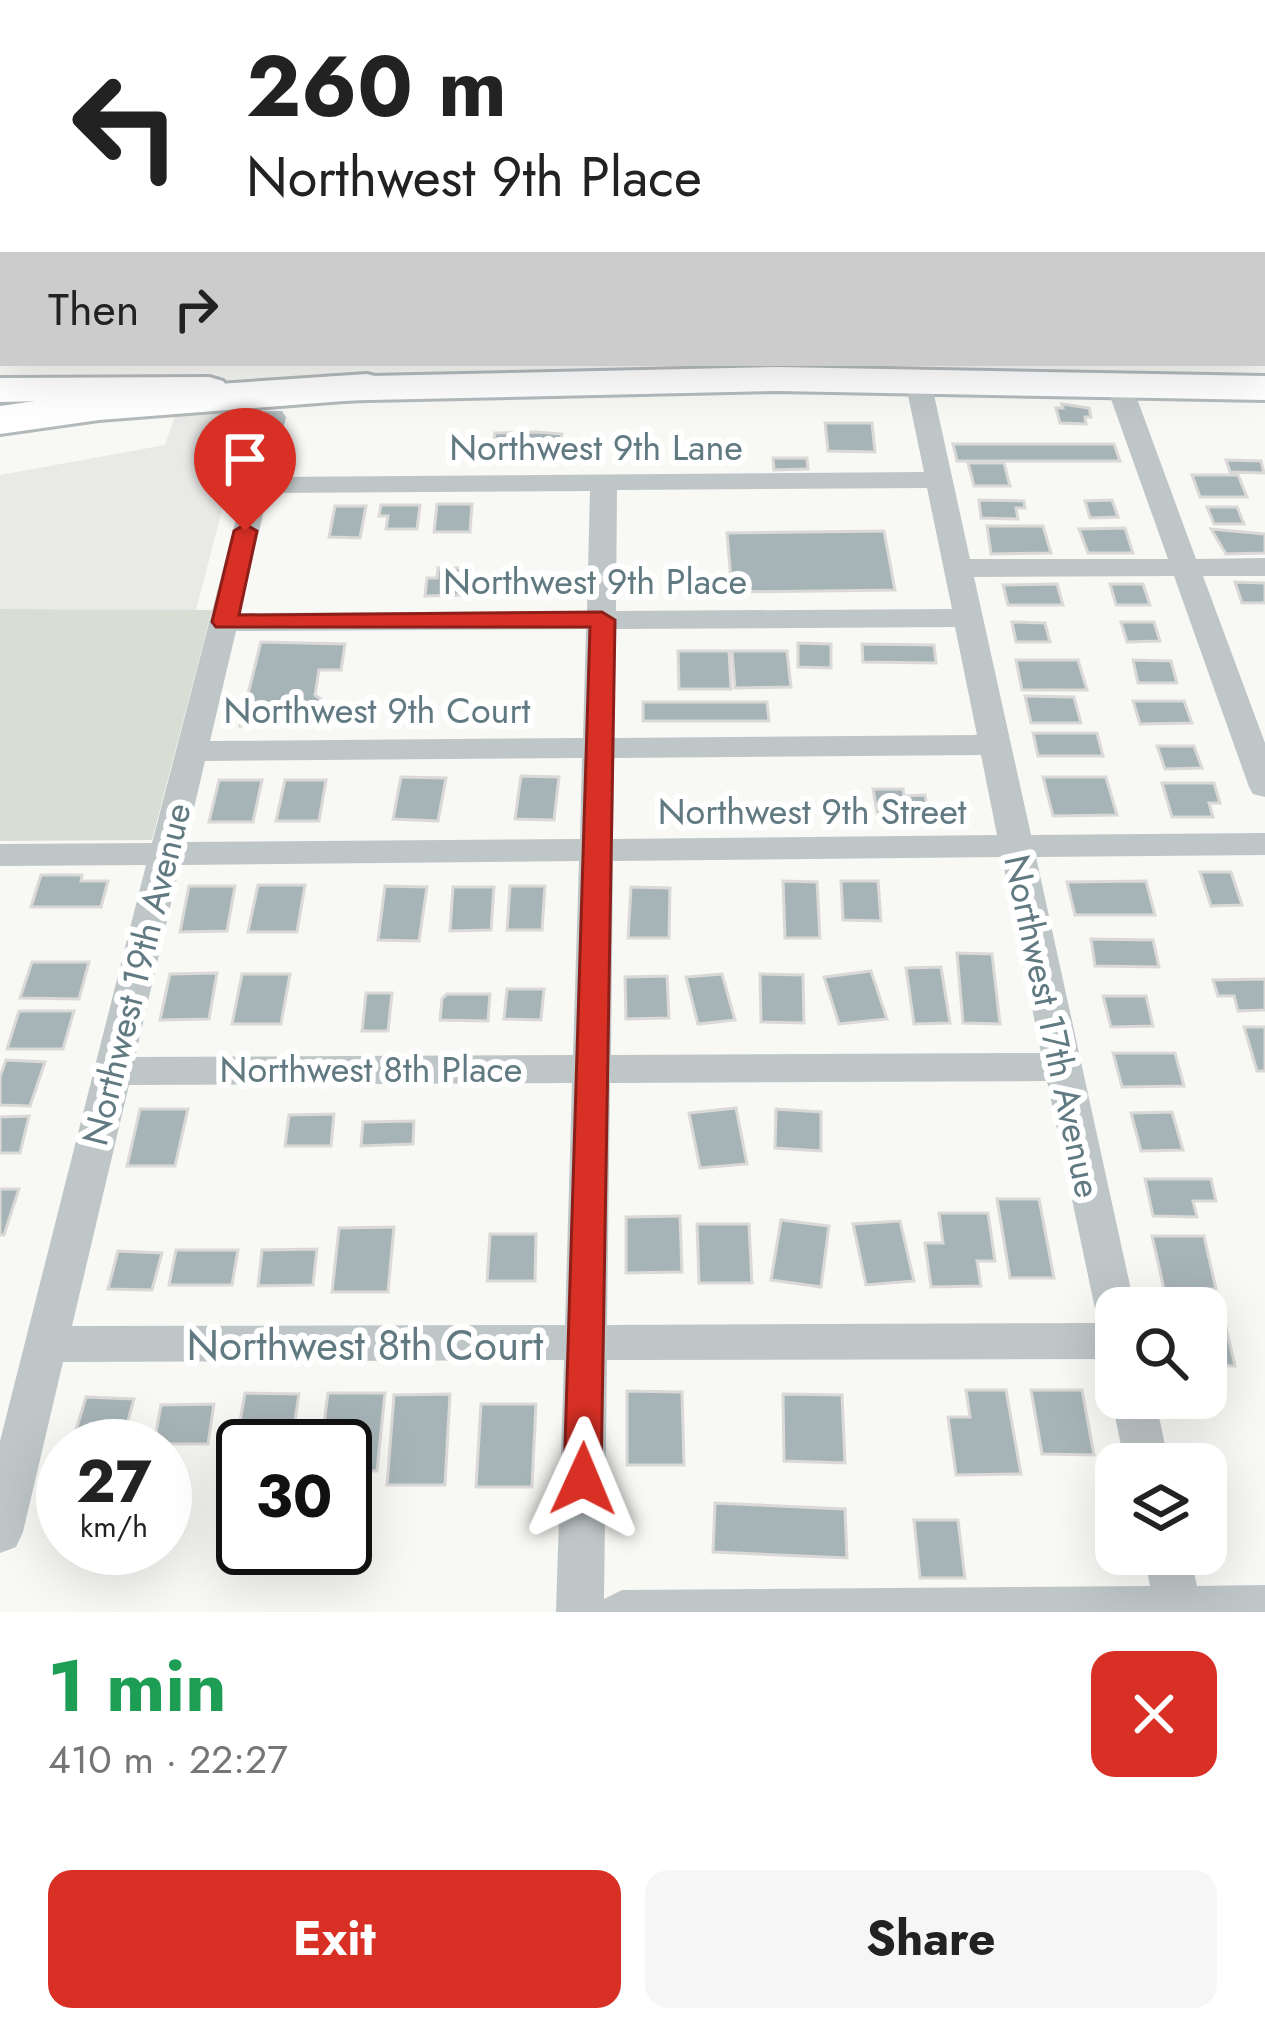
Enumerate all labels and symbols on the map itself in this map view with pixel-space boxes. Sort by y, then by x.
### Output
pin [194,408,296,531]
street label: Northwest 9th Lane [449,421,743,473]
street label: Northwest 9th Place [443,555,747,607]
street label: Northwest 9th Court [224,684,531,736]
street label: Northwest 9th Street [658,785,967,837]
street label: Northwest 19th Avenue [68,797,204,1151]
street label: Northwest 17th Avenue [991,850,1115,1202]
street label: Northwest 8th Place [220,1043,522,1095]
street label: Northwest 8th Court [187,1315,543,1376]
position arrow [520,1416,646,1542]
speed limit sign: 30 [216,1419,372,1575]

